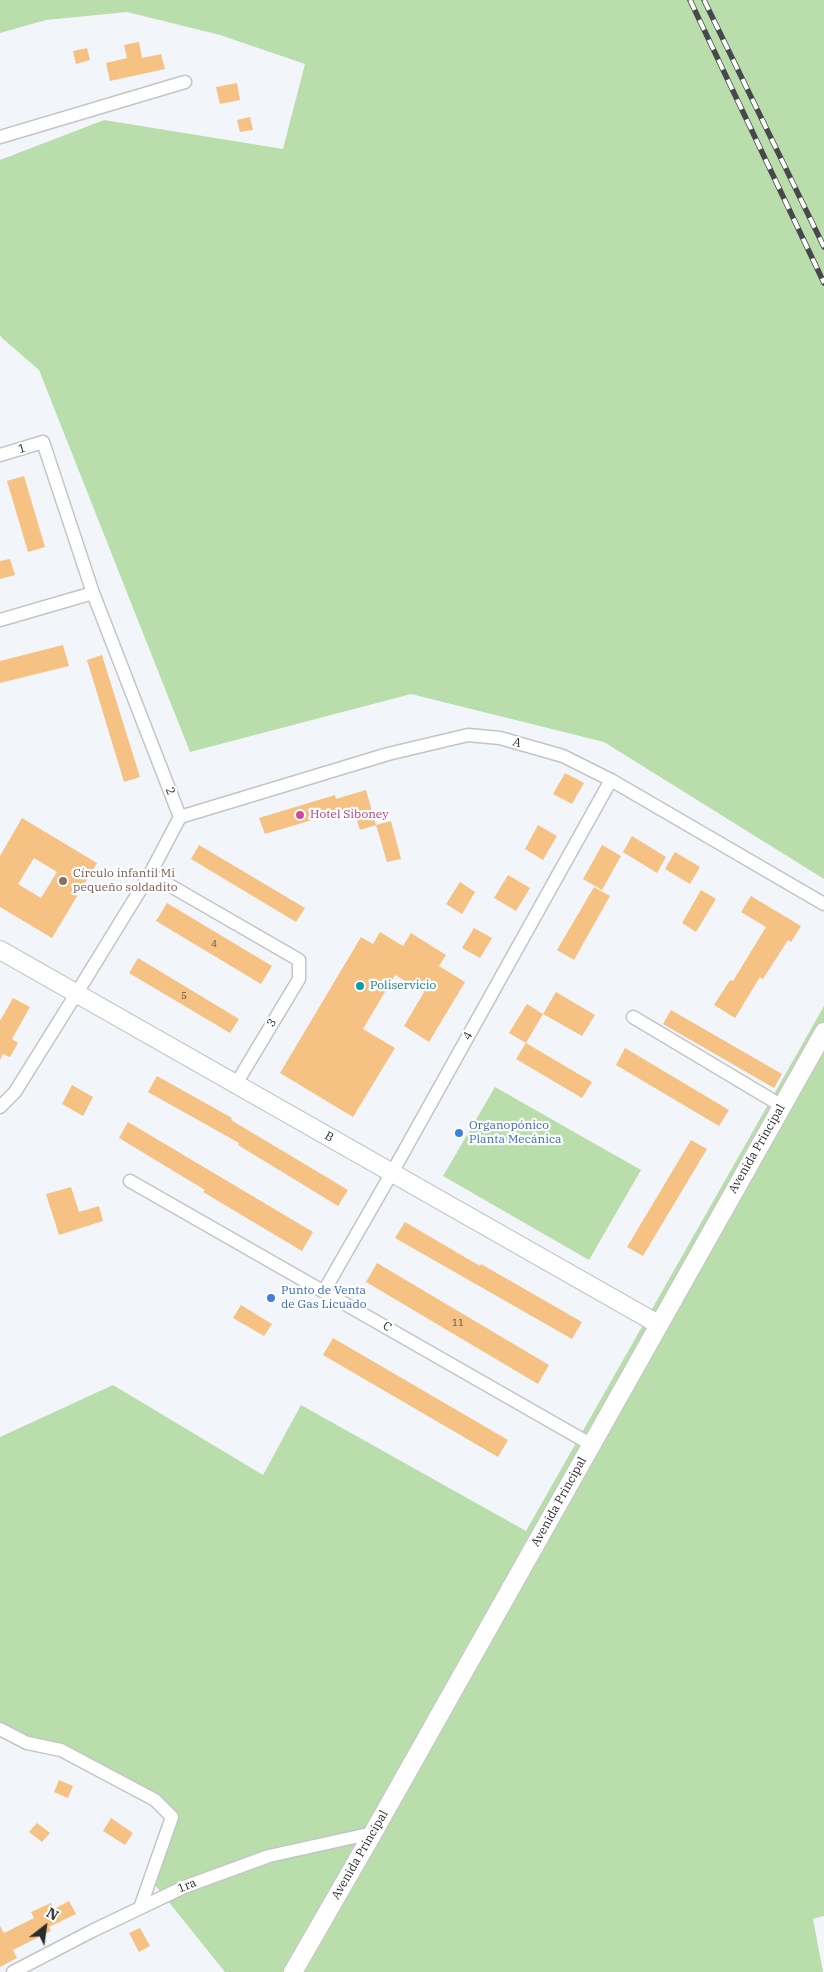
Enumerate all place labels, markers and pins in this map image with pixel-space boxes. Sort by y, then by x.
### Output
place label: Hotel Siboney [310,808,389,822]
marker: Hotel Siboney [294,809,306,821]
place label: Círculo infantil Mi pequeño soldadito [73,867,177,895]
marker: Círculo infantil Mi pequeño soldadito [57,875,69,887]
place label: Poliservicio [370,979,436,993]
marker: Poliservicio [354,980,366,992]
place label: Organopónico Planta Mecánica [469,1119,562,1147]
marker: Organopónico Planta Mecánica [453,1127,465,1139]
place label: Punto de Venta de Gas Licuado [281,1284,367,1312]
marker: Punto de Venta de Gas Licuado [265,1292,277,1304]

